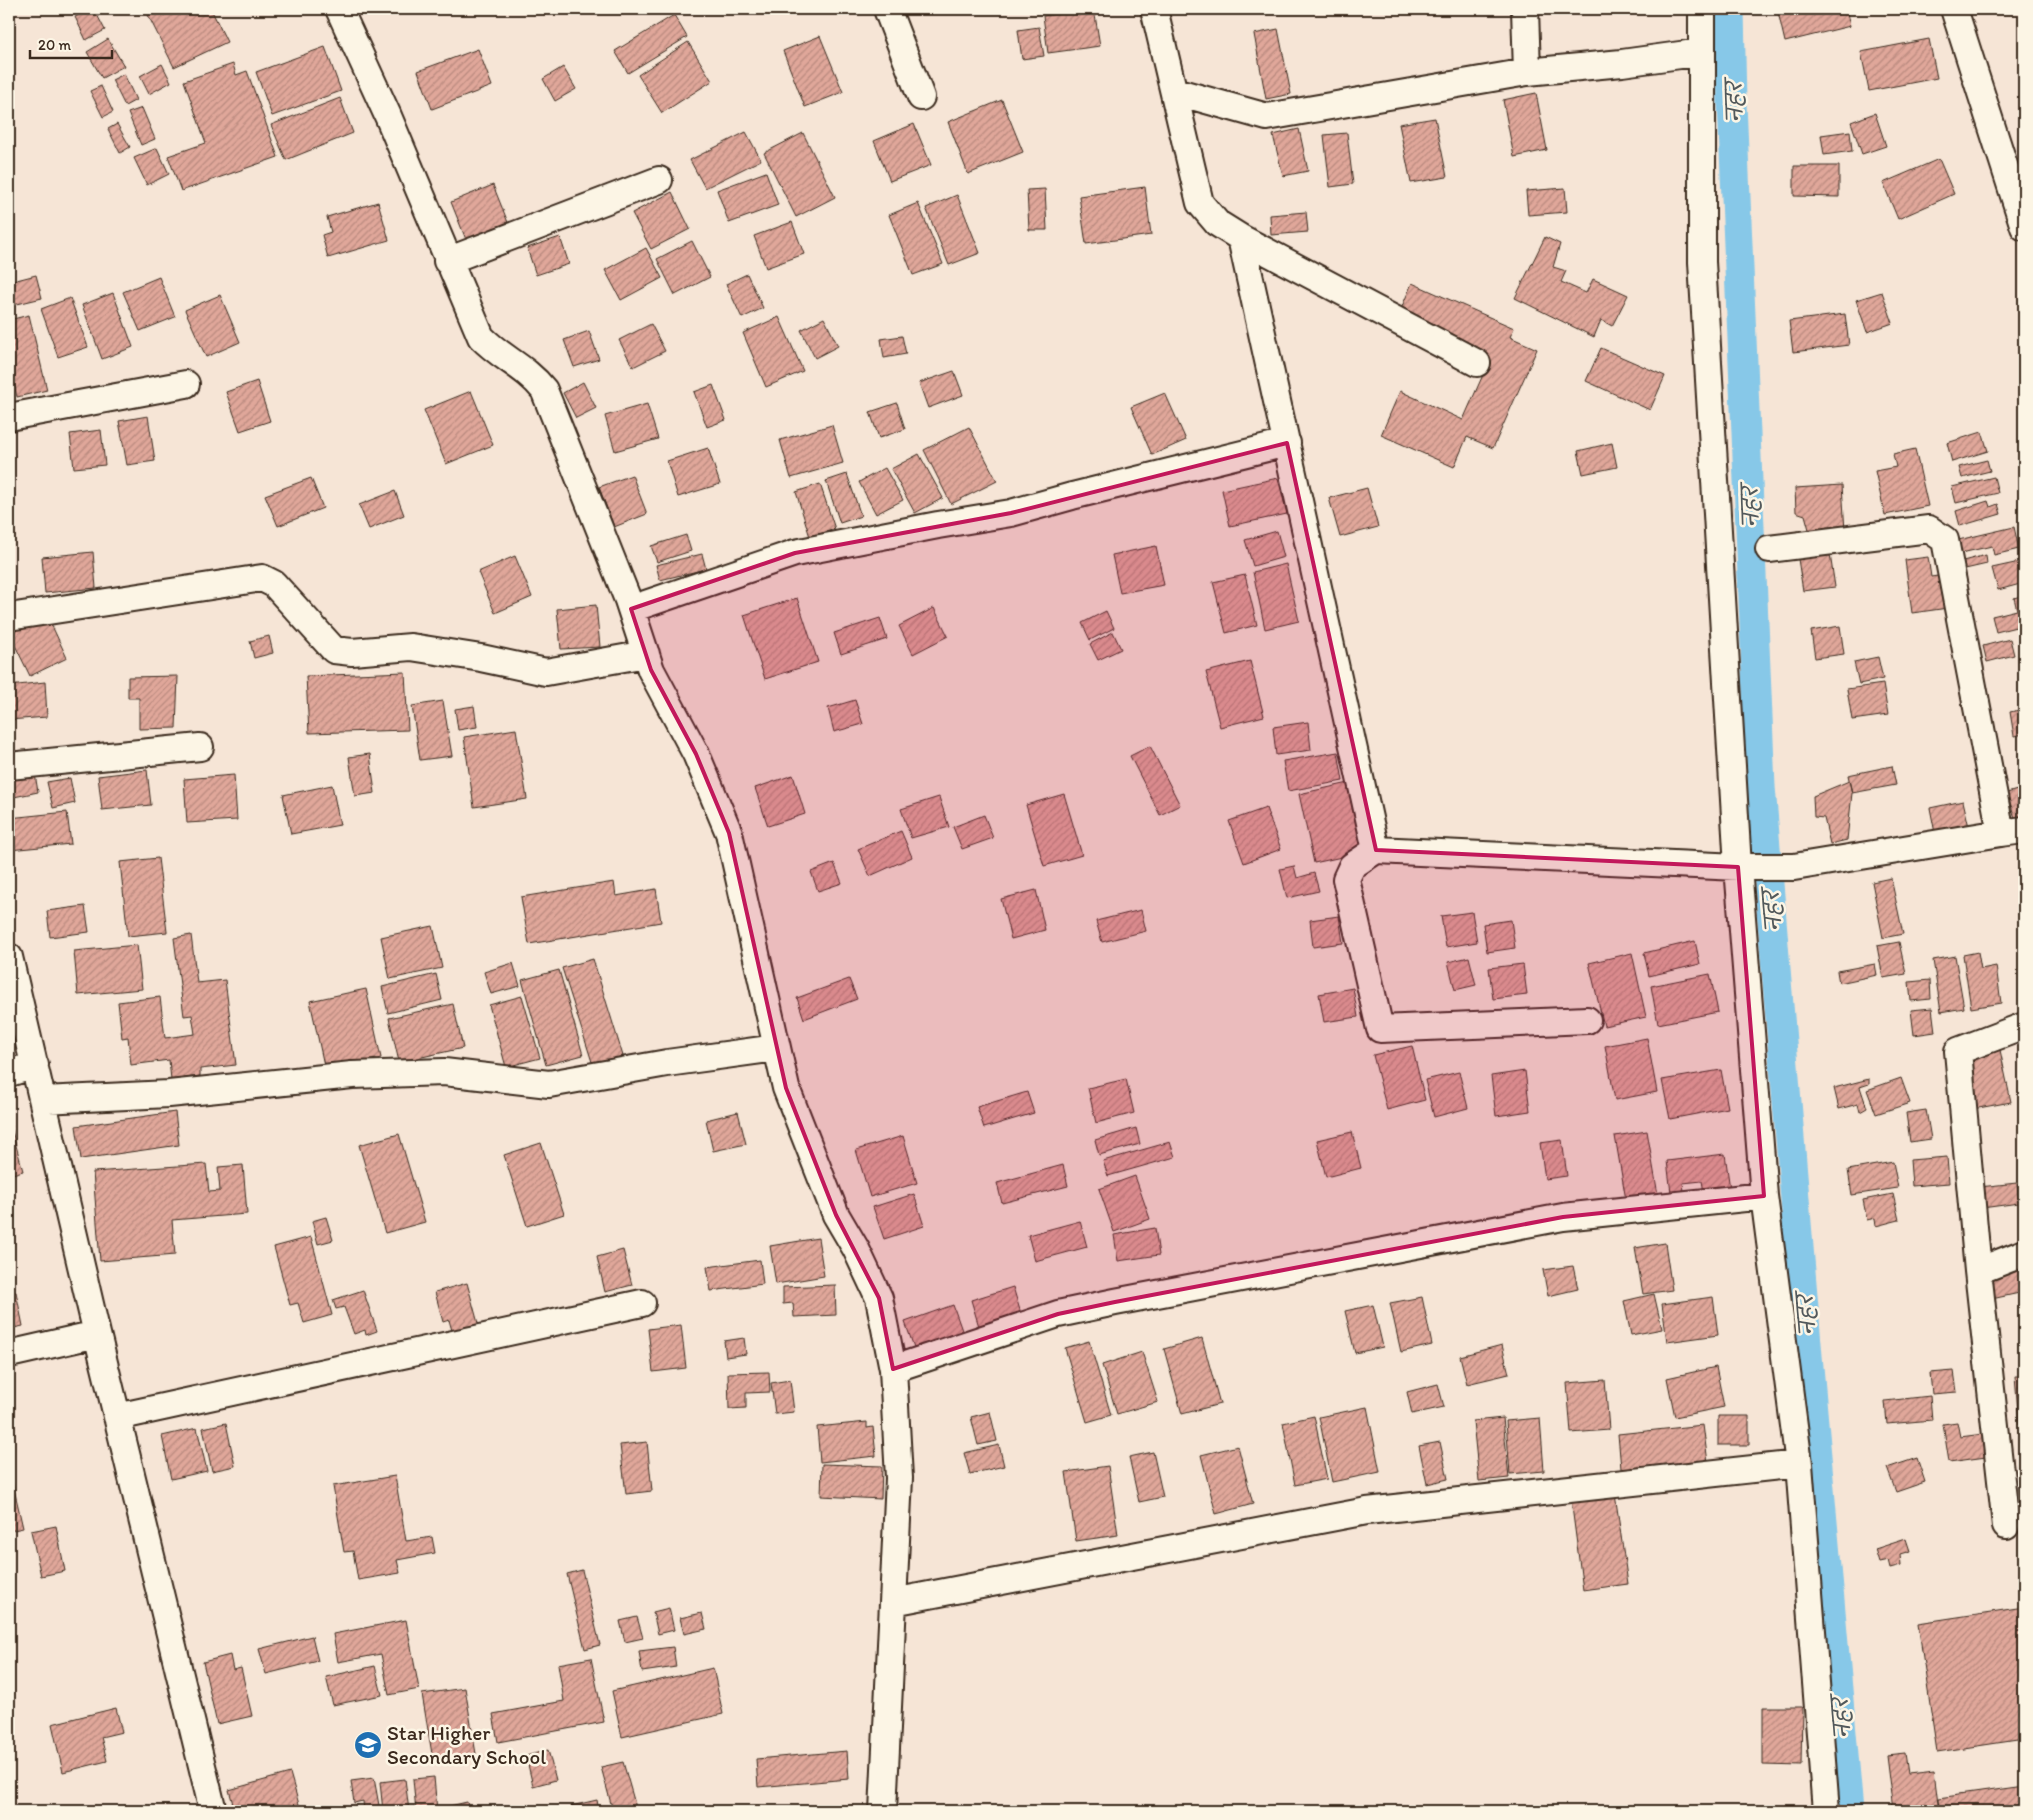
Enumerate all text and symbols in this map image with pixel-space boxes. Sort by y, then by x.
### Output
scale bar [30,28,112,60]
text: 20 m [38,36,72,54]
water label: नहर [1720,76,1749,123]
water label: नहर [1736,481,1765,528]
water label: नहर [1757,884,1788,933]
water label: नहर [1791,1288,1822,1337]
water label: नहर [1826,1691,1857,1740]
place label: Star Higher Secondary School [387,1720,546,1769]
school or university icon: Star Higher Secondary School [353,1730,383,1760]

